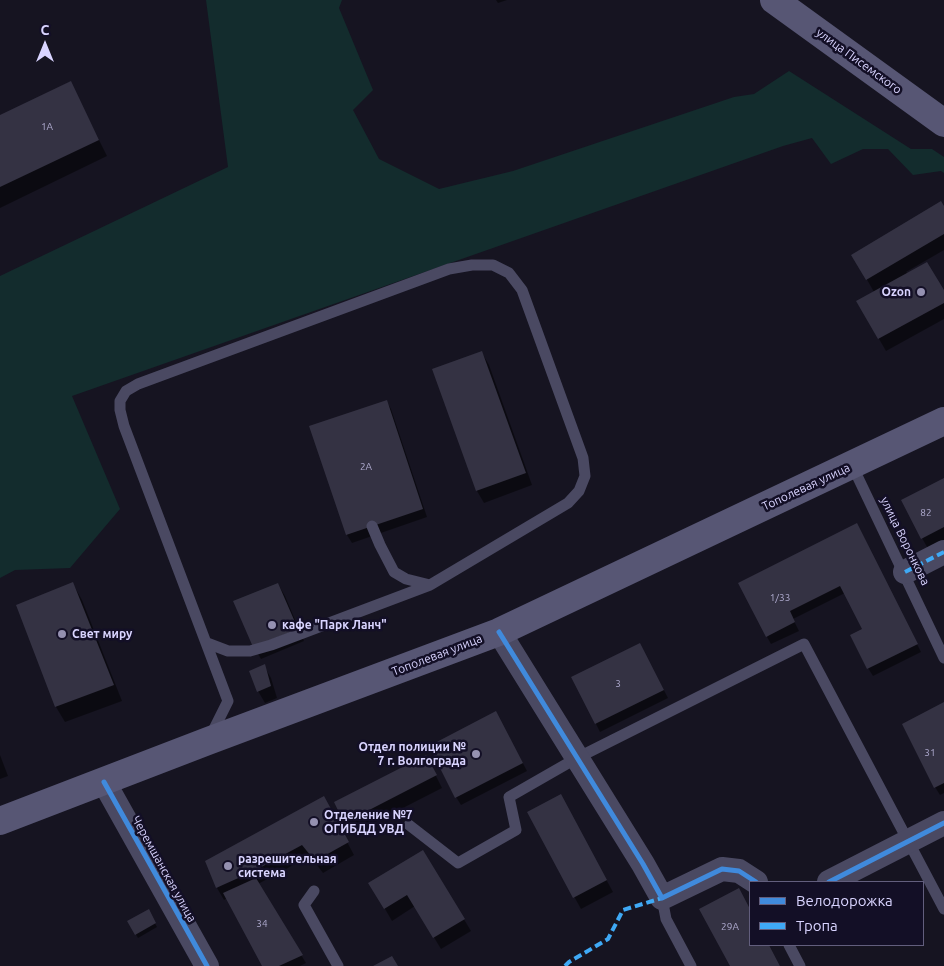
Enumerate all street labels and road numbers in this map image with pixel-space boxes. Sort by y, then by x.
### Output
street label: улица Писемского [813,25,905,97]
street label: Тополевая улица [760,460,852,514]
street label: улица Воронкова [877,494,933,588]
street label: Тополевая улица [390,631,484,679]
street label: Черемшанская улица [129,813,199,925]

